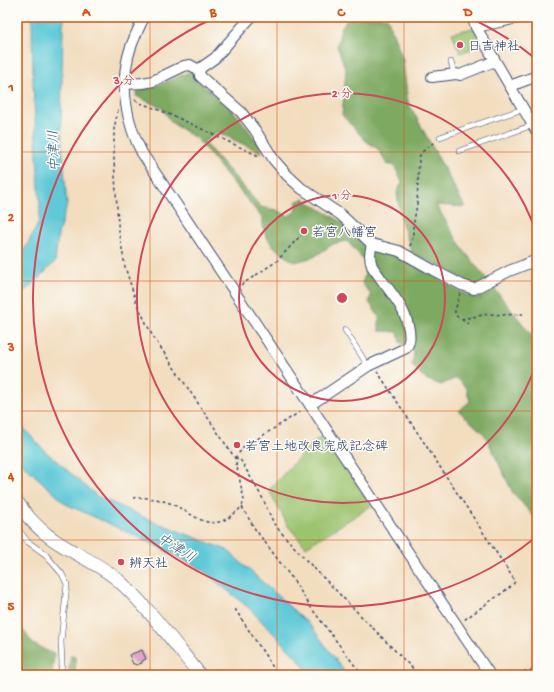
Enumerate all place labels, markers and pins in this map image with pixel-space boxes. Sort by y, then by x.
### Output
marker: 日吉神社 [455,40,465,50]
place label: 日吉神社 [468,40,520,55]
marker: 若宮八幡宮 [299,226,309,236]
place label: 若宮八幡宮 [312,226,377,241]
centre of rings [335,291,349,305]
place label: 若宮土地改良完成記念碑 [245,439,388,455]
marker: 若宮土地改良完成記念碑 [232,440,242,450]
marker: 辨天社 [116,557,126,567]
place label: 辨天社 [129,557,168,572]

